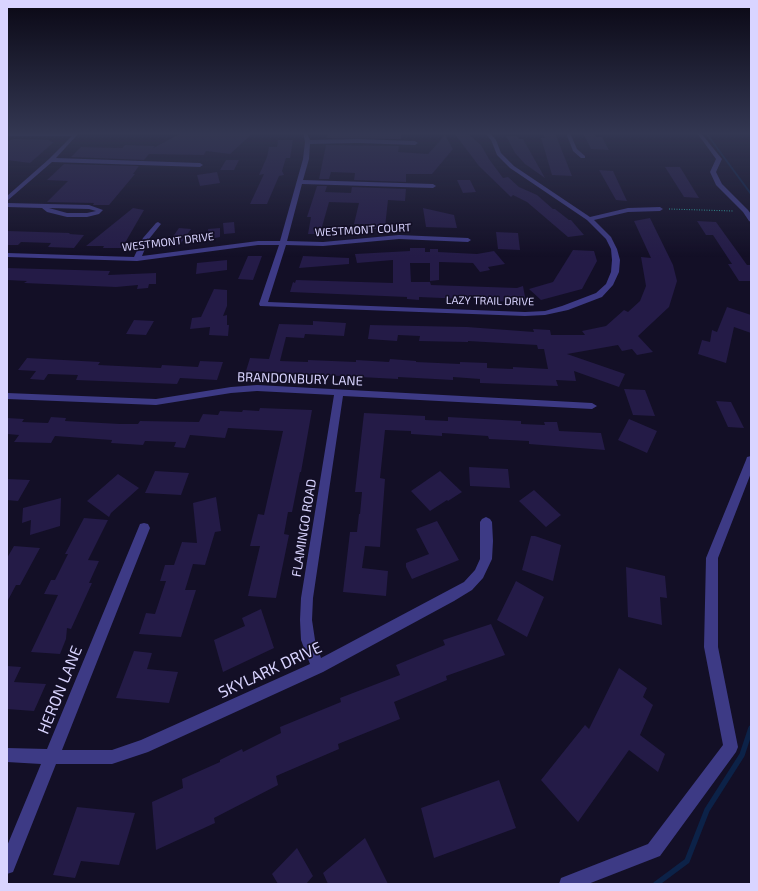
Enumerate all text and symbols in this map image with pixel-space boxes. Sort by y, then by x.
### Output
street label: WESTMONT COURT [314,221,412,239]
street label: WESTMONT DRIVE [121,230,215,254]
street label: LAZY TRAIL DRIVE [446,294,534,308]
street label: BRANDONBURY LANE [237,369,363,389]
street label: FLAMINGO ROAD [289,478,319,578]
street label: SKYLARK DRIVE [215,638,325,702]
street label: HERON LANE [34,643,86,737]

